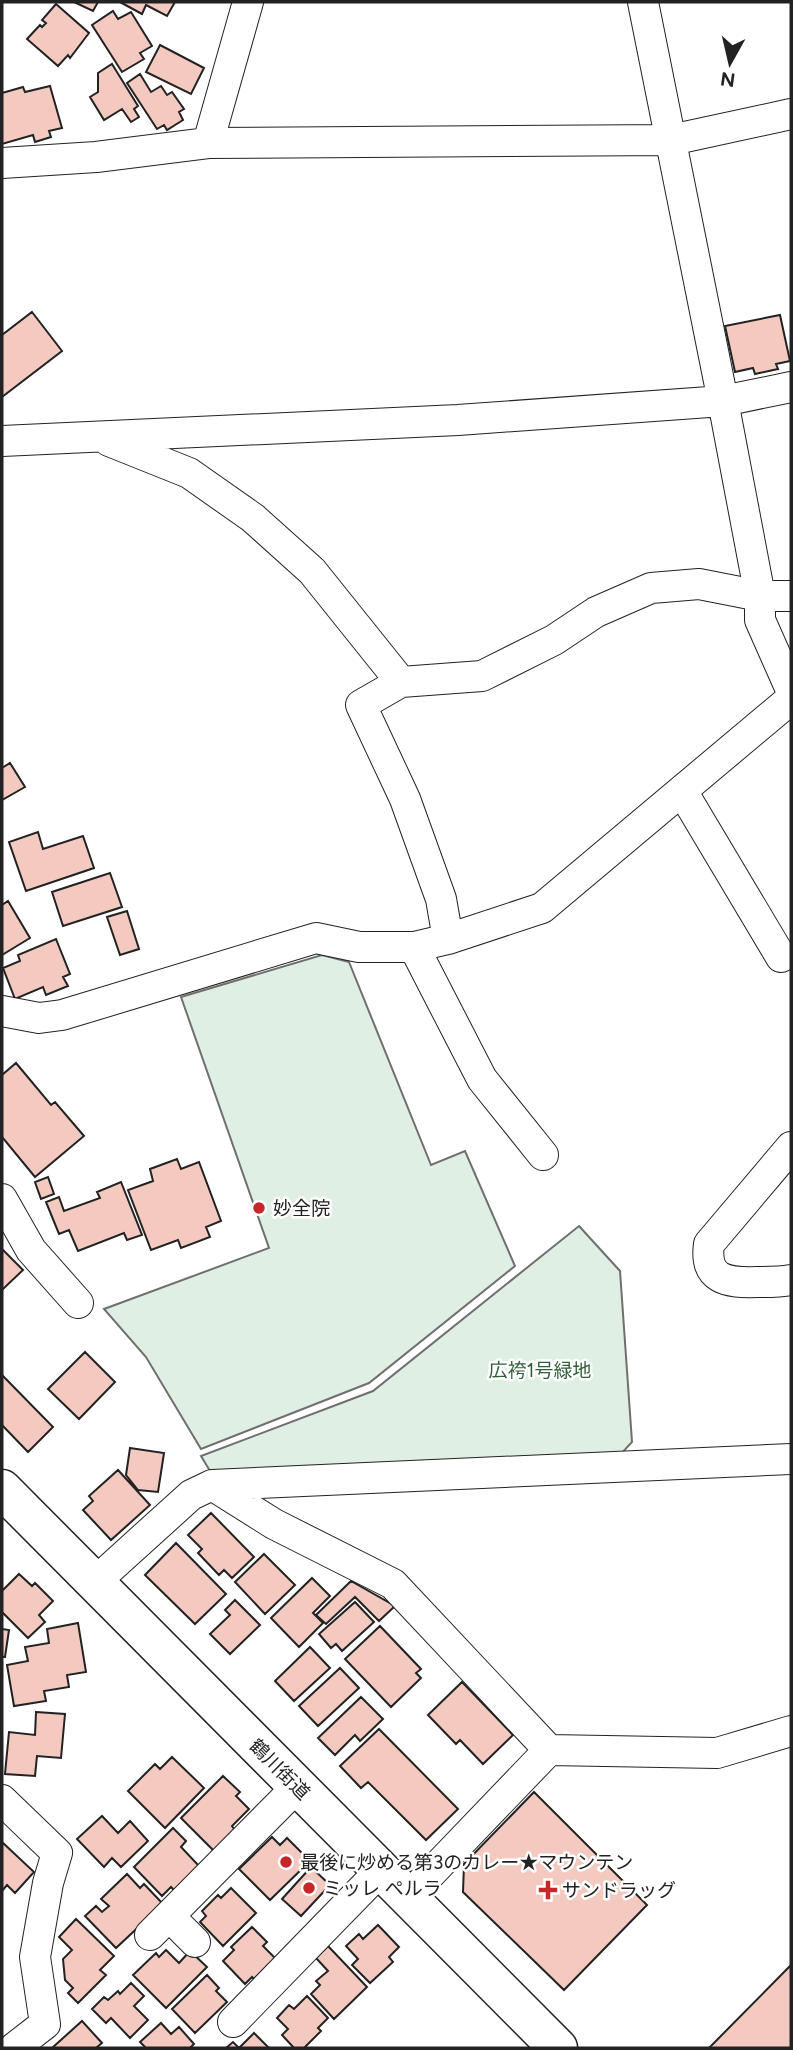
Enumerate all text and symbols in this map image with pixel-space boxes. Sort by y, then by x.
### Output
north arrow [695,28,765,98]
text: N [719,67,737,92]
place label: 妙全院 [273,1197,330,1220]
marker: 妙全院 [251,1200,267,1216]
park label: 広袴1号緑地 [489,1359,591,1382]
street label: 鶴川街道 [245,1734,315,1804]
place label: 最後に炒める第3のカレー★マウンテン [300,1851,633,1874]
marker: 最後に炒める第3のカレー★マウンテン [278,1854,294,1870]
place label: ミッレ ぺルラ [323,1877,442,1900]
place label: サンドラッグ [562,1879,676,1902]
marker: ミッレ ぺルラ [301,1880,317,1896]
marker: サンドラッグ [540,1882,556,1898]

